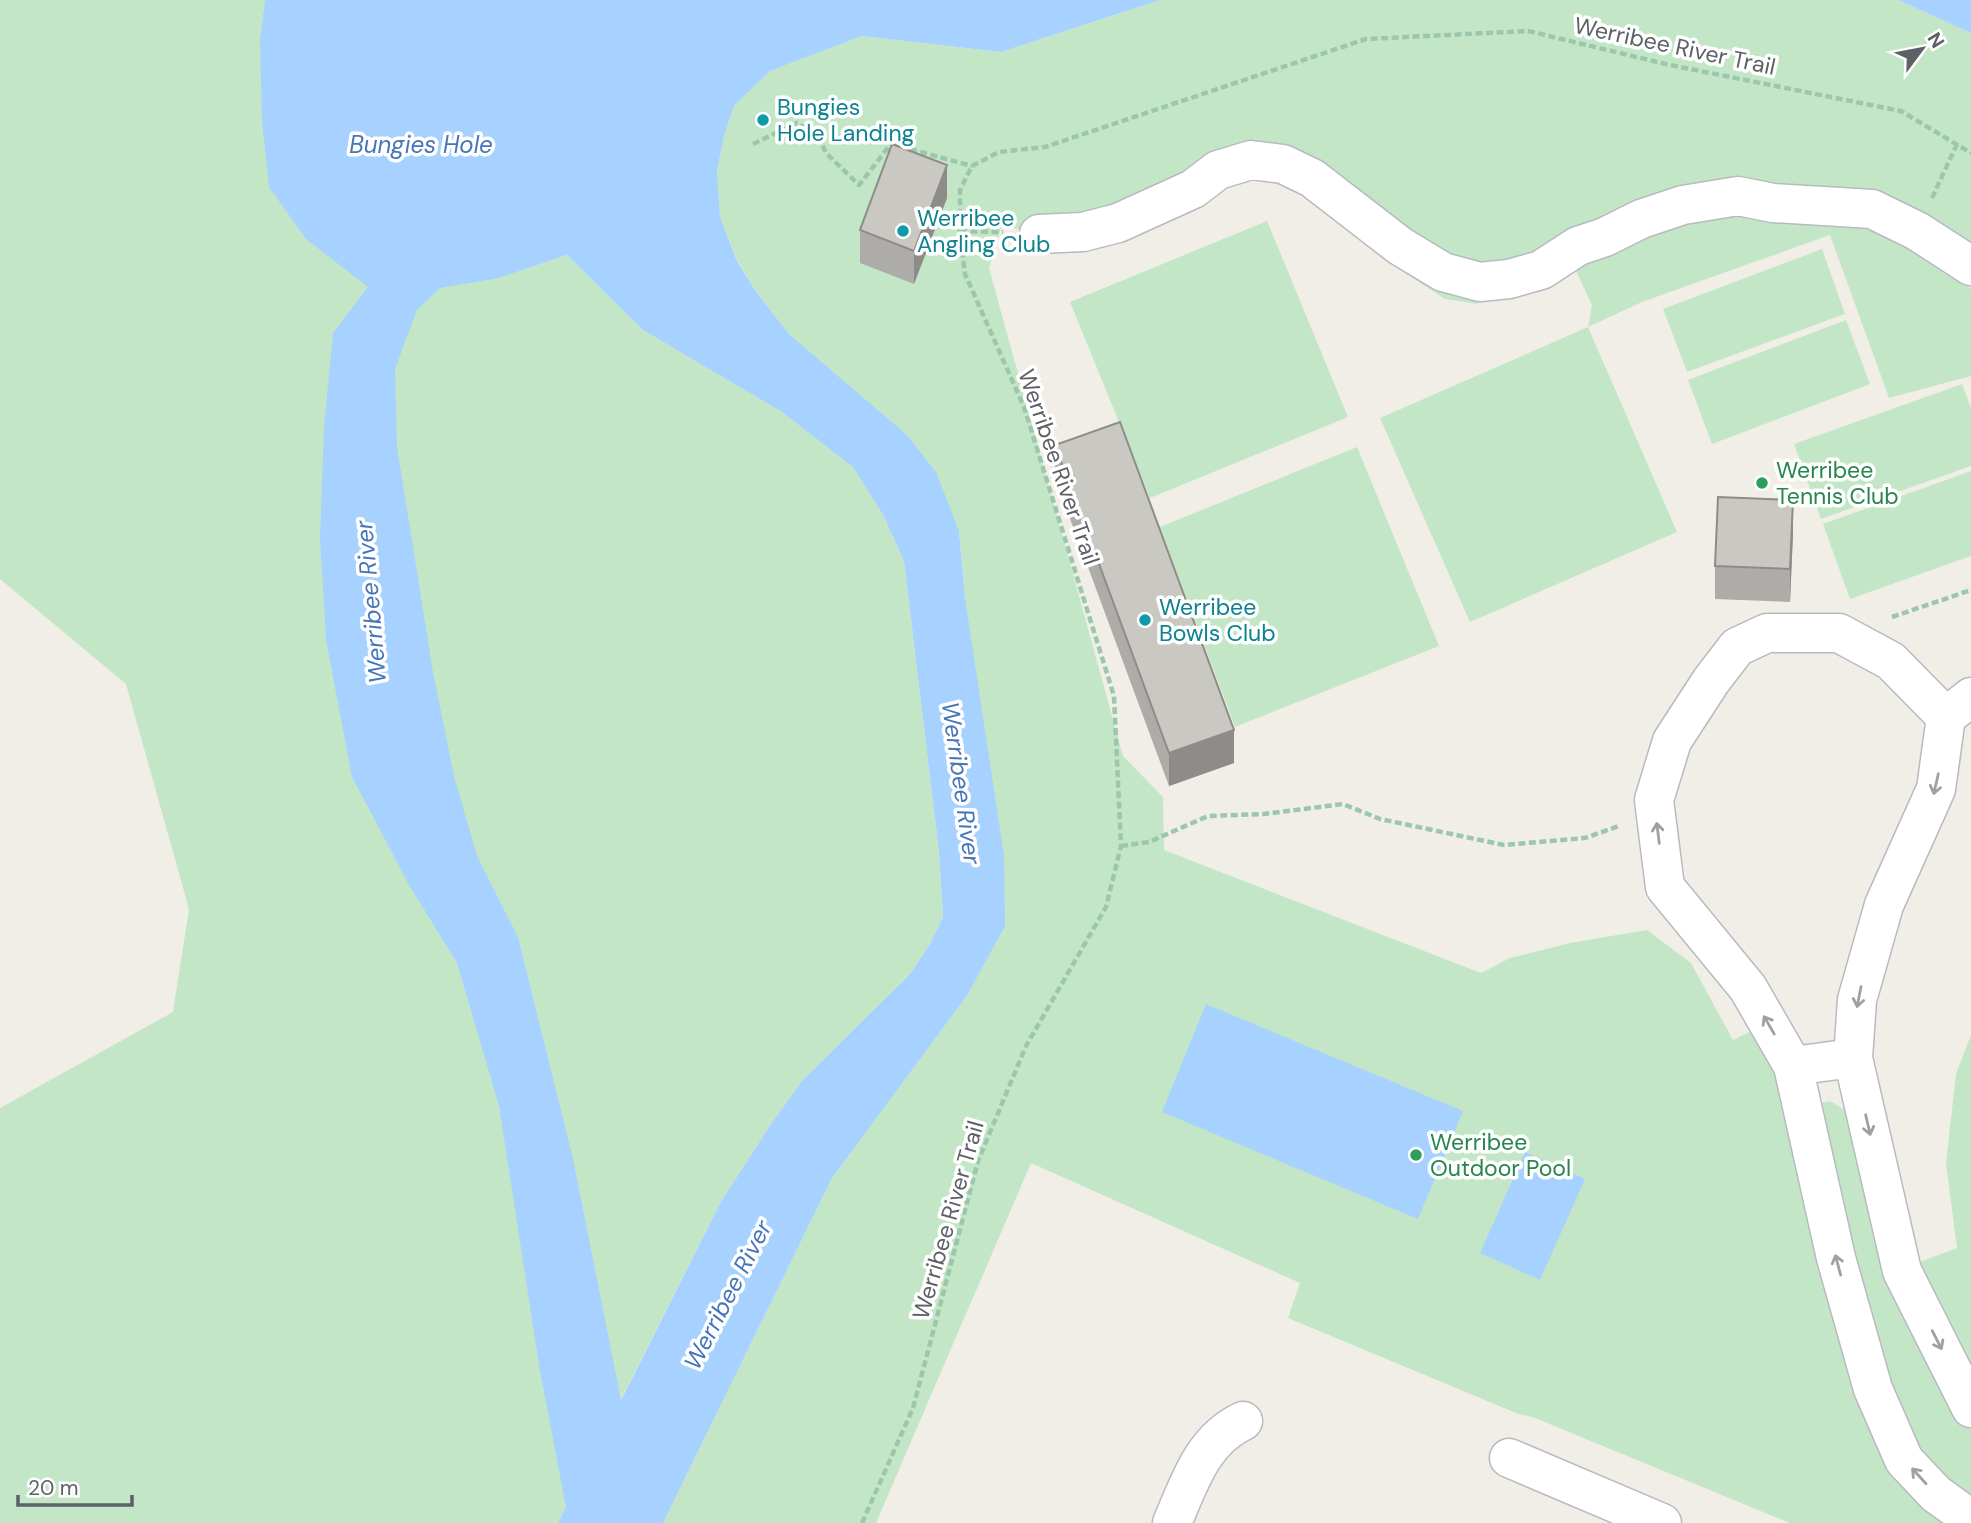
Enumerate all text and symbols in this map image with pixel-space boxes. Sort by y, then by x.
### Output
street label: Werribee River Trail [1572,10,1778,82]
north arrow [1887,14,1957,84]
text: N [1922,28,1950,53]
place label: Bungies Hole Landing [777,92,915,148]
marker: Bungies Hole Landing [755,112,771,128]
water label: Bungies Hole [349,129,493,160]
place label: Werribee Angling Club [917,203,1050,259]
marker: Werribee Angling Club [895,223,911,239]
street label: Werribee River Trail [1011,365,1107,569]
place label: Werribee Tennis Club [1776,455,1899,511]
marker: Werribee Tennis Club [1754,475,1770,491]
water label: Werribee River [348,518,393,685]
place label: Werribee Bowls Club [1159,592,1276,648]
marker: Werribee Bowls Club [1137,612,1153,628]
water label: Werribee River [935,700,988,867]
one-way arrow [1929,773,1942,795]
one-way arrow [1652,822,1665,845]
one-way arrow [1851,985,1865,1008]
one-way arrow [1762,1015,1776,1035]
one-way arrow [1862,1113,1875,1136]
street label: Werribee River Trail [905,1117,991,1323]
place label: Werribee Outdoor Pool [1430,1127,1571,1183]
marker: Werribee Outdoor Pool [1408,1147,1424,1163]
water label: Werribee River [677,1214,779,1375]
one-way arrow [1831,1254,1844,1277]
one-way arrow [1930,1329,1944,1350]
scale bar [18,1464,131,1508]
one-way arrow [1911,1467,1927,1485]
text: 20 m [28,1474,79,1502]

